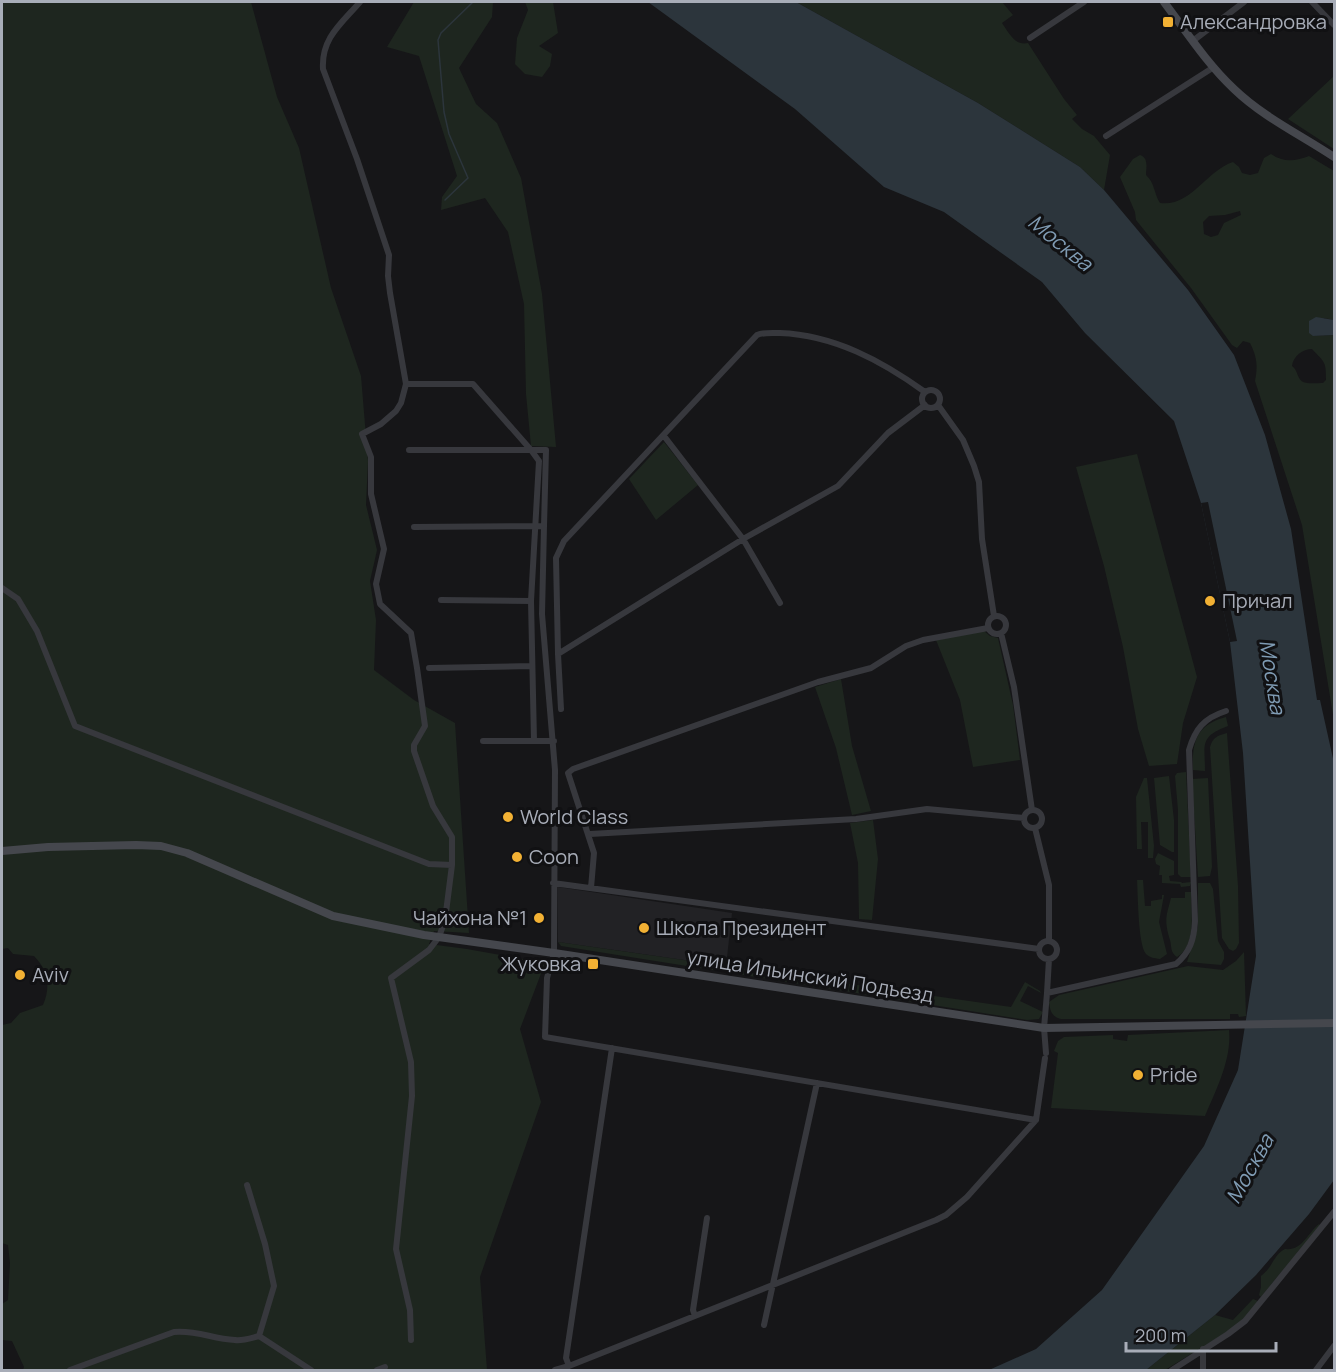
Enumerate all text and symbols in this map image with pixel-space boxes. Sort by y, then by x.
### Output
place label: Александровка [1180,8,1327,35]
marker: Александровка [1161,15,1175,29]
water label: Москва [1023,208,1100,278]
place label: Причал [1222,587,1293,614]
marker: Причал [1203,594,1217,608]
water label: Москва [1253,638,1293,717]
place label: World Class [520,803,628,830]
marker: World Class [501,810,515,824]
place label: Coon [529,843,579,870]
marker: Coon [510,850,524,864]
place label: Чайхона №1 [413,904,527,931]
marker: Чайхона №1 [532,911,546,925]
place label: Школа Президент [656,914,826,941]
marker: Школа Президент [637,921,651,935]
street label: улица Ильинский Подъезд [685,943,935,1008]
place label: Жуковка [500,950,581,977]
marker: Жуковка [586,957,600,971]
place label: Aviv [32,961,69,988]
marker: Aviv [13,968,27,982]
place label: Pride [1150,1061,1198,1088]
marker: Pride [1131,1068,1145,1082]
water label: Москва [1219,1128,1280,1208]
scale bar [1126,1315,1276,1353]
text: 200 m [1135,1323,1186,1347]

